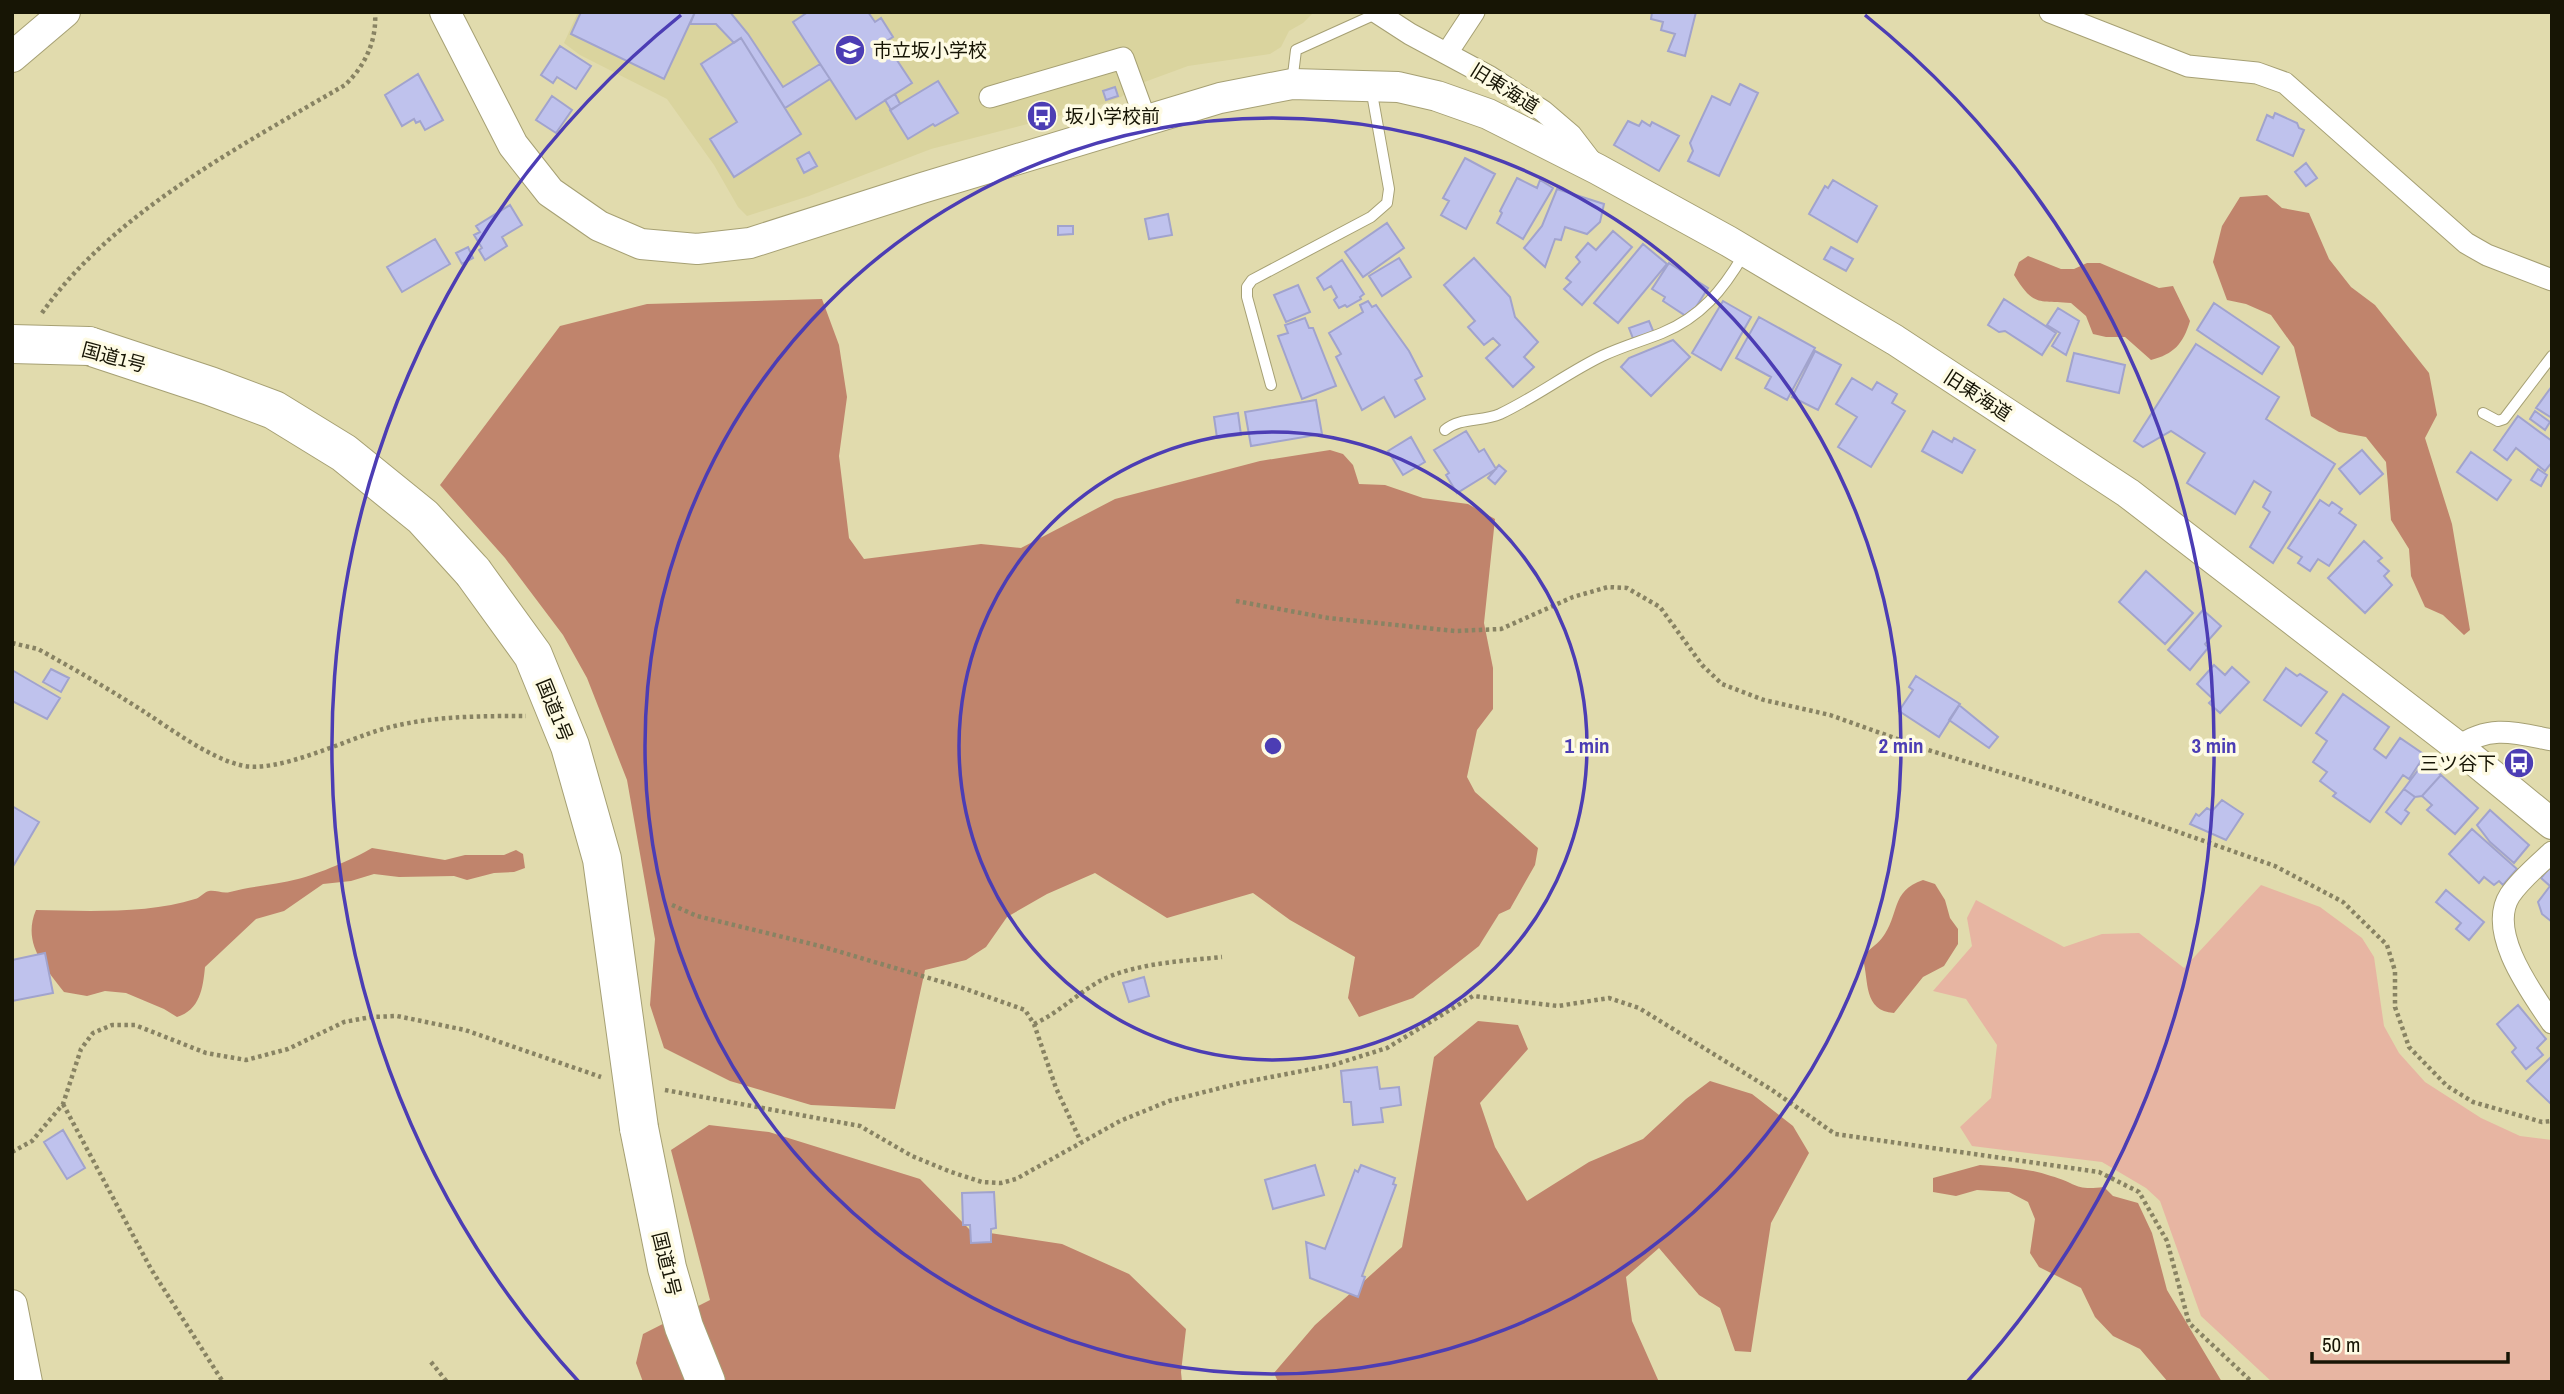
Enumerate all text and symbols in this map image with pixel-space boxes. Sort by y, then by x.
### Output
school or university icon: 市立坂小学校 [833,33,867,67]
place label: 市立坂小学校 [873,37,987,63]
street label: 旧東海道 [1466,57,1544,119]
bus stop icon: 坂小学校前 [1025,99,1059,133]
place label: 坂小学校前 [1065,103,1160,129]
street label: 国道1号 [79,336,149,378]
street label: 旧東海道 [1939,363,2017,427]
street label: 国道1号 [531,675,579,745]
text: 1 min [1565,731,1609,760]
text: 2 min [1879,731,1923,760]
text: 3 min [2192,731,2236,760]
centre of rings [1261,734,1285,758]
bus stop icon: 三ツ谷下 [2502,746,2536,780]
place label: 三ツ谷下 [2420,750,2496,776]
street label: 国道1号 [646,1229,688,1299]
scale bar [2312,1320,2508,1364]
text: 50 m [2322,1330,2360,1359]

